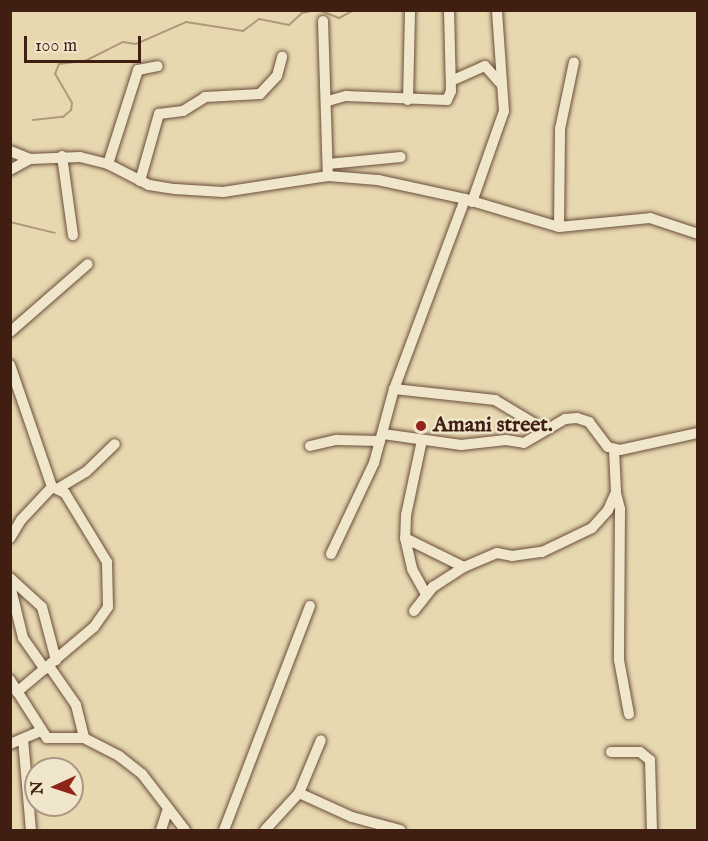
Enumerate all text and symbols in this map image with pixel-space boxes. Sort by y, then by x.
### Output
scale bar [27,24,144,62]
text: 100 m [35,35,77,58]
place label: Amani street. [433,413,553,439]
marker: Amani street. [414,419,428,433]
north arrow [24,757,84,817]
text: N [28,780,48,795]

